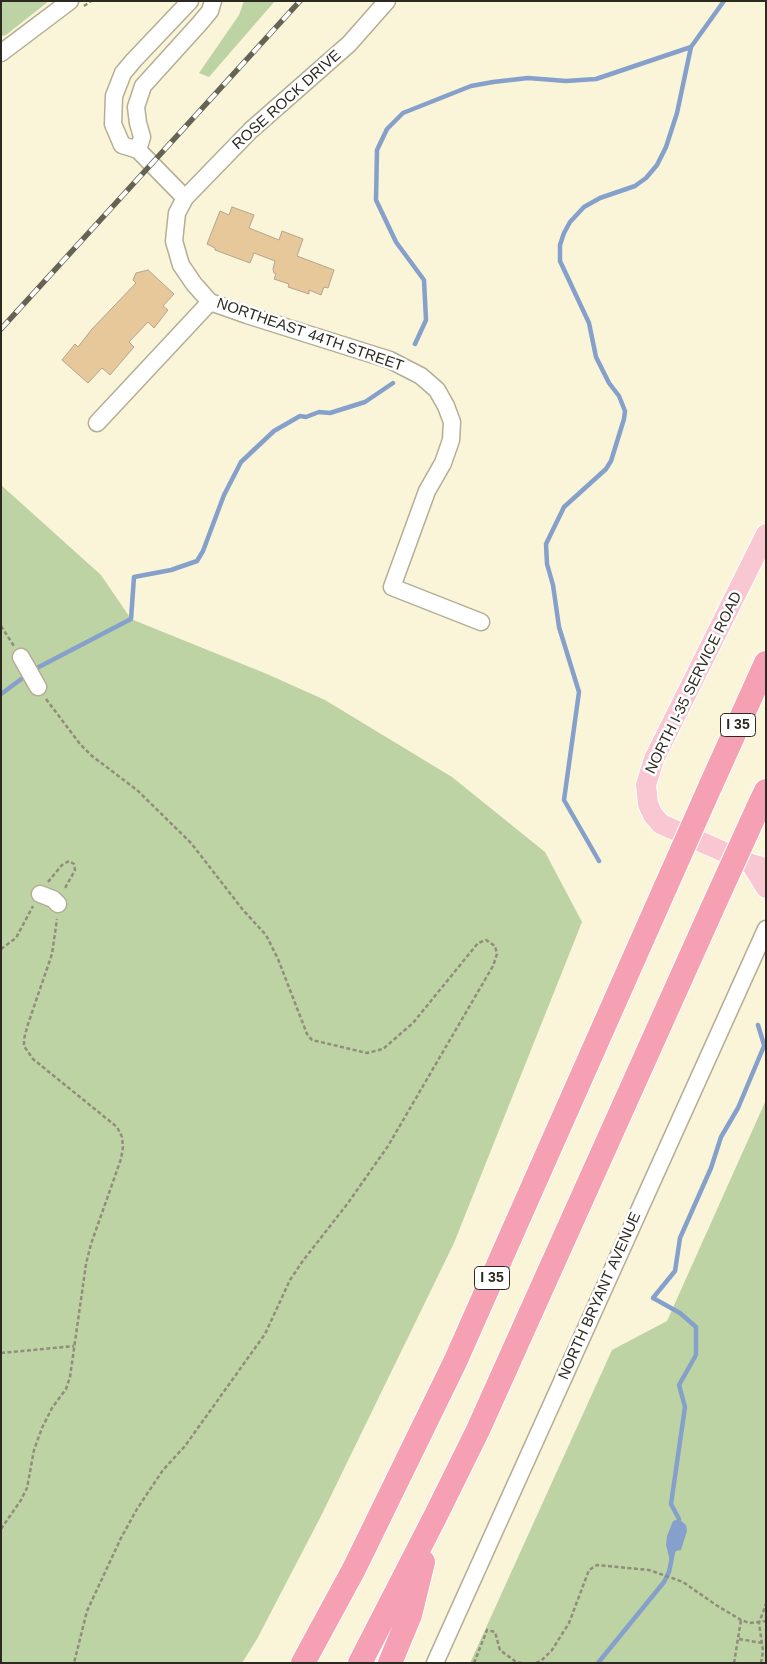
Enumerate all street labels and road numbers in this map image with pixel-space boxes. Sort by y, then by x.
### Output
street label: ROSE ROCK DRIVE [229,46,345,154]
street label: NORTHEAST 44TH STREET [214,295,406,375]
street label: NORTH I-35 SERVICE ROAD [642,589,746,777]
road number: I 35 [720,714,756,736]
street label: NORTH BRYANT AVENUE [555,1209,645,1383]
road number: I 35 [474,1266,510,1290]

